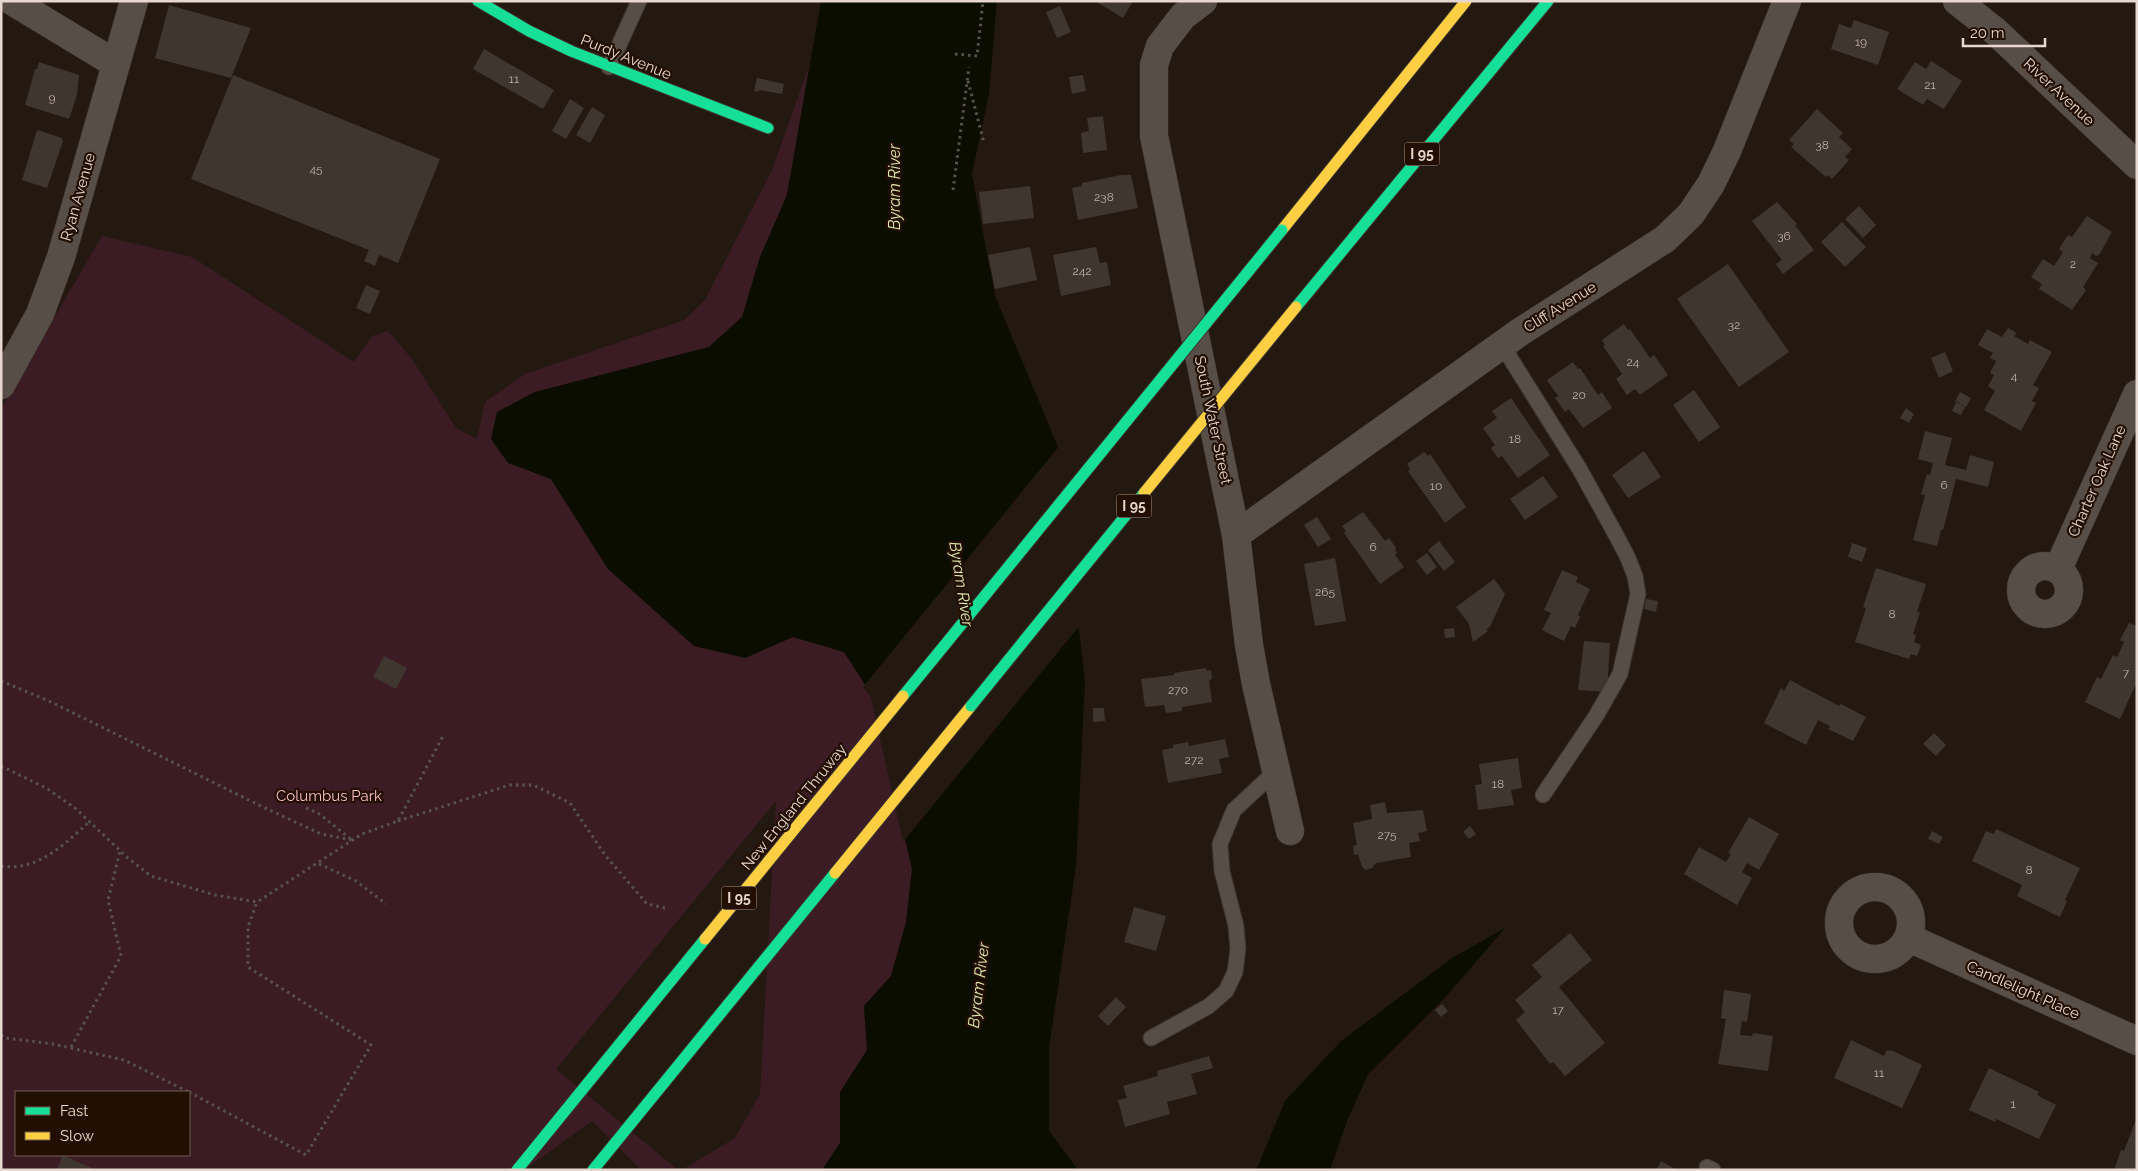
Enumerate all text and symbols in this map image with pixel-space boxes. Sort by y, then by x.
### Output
scale bar [1963,15,2046,47]
text: 20 m [1970,24,2005,42]
street label: Purdy Avenue [578,31,674,83]
house number: 19 [1855,35,1867,49]
street label: River Avenue [2020,55,2098,130]
house number: 11 [509,72,519,86]
house number: 21 [1924,78,1936,92]
house number: 9 [48,91,56,105]
house number: 38 [1815,138,1829,152]
road number: I 95 [1404,142,1440,166]
water label: Byram River [885,144,904,230]
street label: Ryan Avenue [57,151,99,243]
house number: 45 [309,162,323,176]
house number: 238 [1094,190,1114,204]
house number: 36 [1777,229,1791,243]
house number: 2 [2070,257,2076,271]
house number: 242 [1072,264,1092,278]
street label: Cliff Avenue [1520,278,1600,336]
house number: 32 [1728,318,1740,332]
street label: South Water Street [1191,354,1235,486]
house number: 24 [1627,355,1640,369]
house number: 4 [2011,369,2018,383]
house number: 20 [1572,388,1586,402]
street label: Charter Oak Lane [2064,422,2130,540]
house number: 18 [1509,432,1521,446]
house number: 6 [1940,478,1948,492]
house number: 10 [1430,479,1442,493]
road number: I 95 [1116,494,1152,518]
water label: Byram River [945,540,978,629]
house number: 6 [1369,540,1377,554]
house number: 265 [1315,585,1335,599]
house number: 8 [1888,607,1896,621]
house number: 7 [2123,666,2130,680]
house number: 270 [1168,683,1188,697]
street label: New England Thruway [738,740,850,874]
house number: 272 [1185,753,1203,767]
house number: 18 [1492,777,1504,791]
park label: Columbus Park [276,787,382,805]
house number: 275 [1377,828,1397,842]
house number: 8 [2025,863,2033,877]
road number: I 95 [722,886,756,910]
water label: Byram River [964,941,993,1029]
street label: Candlelight Place [1964,957,2083,1023]
house number: 17 [1552,1003,1564,1017]
house number: 11 [1874,1066,1884,1080]
legend [15,1091,190,1156]
house number: 1 [2010,1097,2016,1111]
text: Fast [60,1102,88,1120]
text: Slow [60,1127,94,1145]

